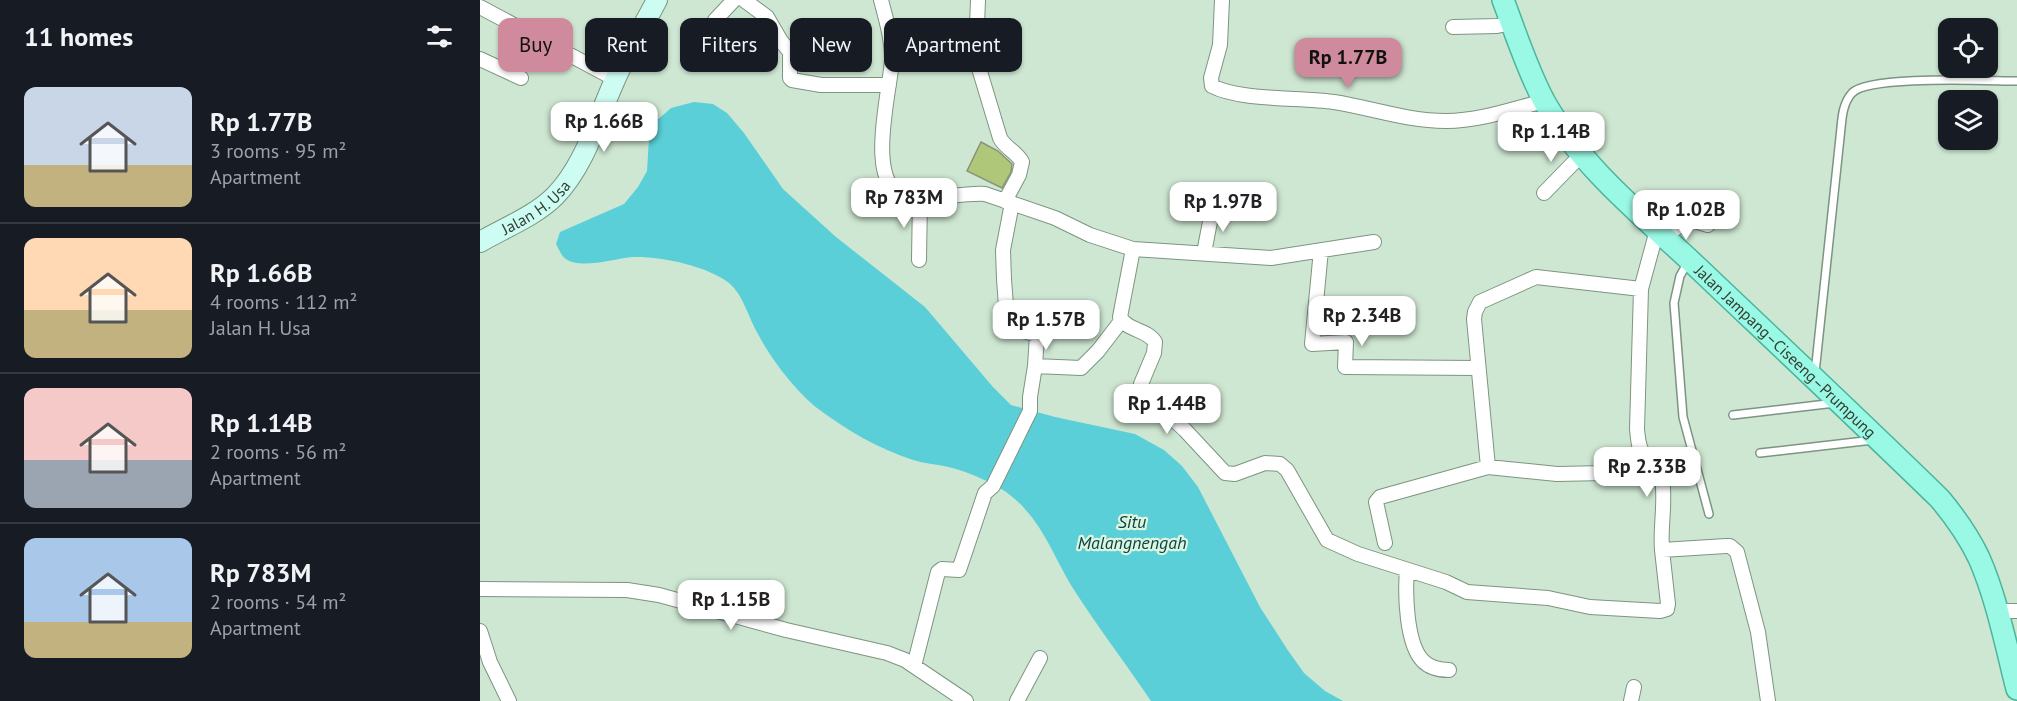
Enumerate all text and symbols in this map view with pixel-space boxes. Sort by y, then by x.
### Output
chip: Buy [498,18,573,72]
chip: Rent [585,18,668,72]
chip: Filters [680,18,778,72]
chip: New [790,18,872,72]
chip: Apartment [884,18,1022,72]
map controls [1938,18,1998,150]
button: locate [1938,18,1998,78]
text: 11 homes [24,20,133,53]
icon: filters [423,20,456,53]
pin: Rp 1.77B [1286,38,1410,89]
text: Rp 1.77B [1309,44,1387,70]
button: layers [1938,90,1998,150]
pin: Rp 1.66B [542,102,666,153]
text: Rp 1.77B [210,105,312,138]
text: Rp 1.66B [565,108,643,134]
icon: home [72,111,144,183]
pin: Rp 1.14B [1489,112,1613,163]
text: Rp 1.14B [1512,118,1590,144]
text: 3 rooms · 95 m² [210,138,346,164]
text: Apartment [210,164,301,190]
street label: Jalan H. Usa [497,176,575,239]
pin: Rp 783M [849,178,959,229]
pin: Rp 1.97B [1161,182,1285,233]
text: Rp 783M [865,184,943,210]
text: Rp 1.97B [1184,188,1262,214]
pin: Rp 1.02B [1624,190,1748,241]
text: Rp 1.02B [1647,196,1725,222]
text: Rp 1.66B [210,256,312,289]
street label: Jalan Jampang–Ciseeng–Prumpung [1690,260,1880,442]
icon: home [72,262,144,334]
text: 4 rooms · 112 m² [210,289,357,315]
pin: Rp 2.34B [1300,296,1424,347]
pin: Rp 1.57B [984,300,1108,351]
text: Rp 2.34B [1323,302,1401,328]
text: Rp 1.57B [1007,306,1085,332]
text: Jalan H. Usa [210,315,311,341]
pin: Rp 1.44B [1105,384,1229,435]
text: Rp 1.44B [1128,390,1206,416]
text: Rp 1.14B [210,406,312,439]
icon: home [72,412,144,484]
text: 2 rooms · 56 m² [210,439,346,465]
pin: Rp 2.33B [1585,447,1709,498]
text: Rp 2.33B [1608,453,1686,479]
text: Apartment [210,465,301,491]
water label: Situ Malangnengah [1078,510,1186,554]
text: Rp 783M [210,556,311,589]
icon: home [72,562,144,634]
pin: Rp 1.15B [669,580,793,631]
text: Rp 1.15B [692,586,770,612]
text: 2 rooms · 54 m² [210,589,346,615]
text: Apartment [210,615,301,641]

